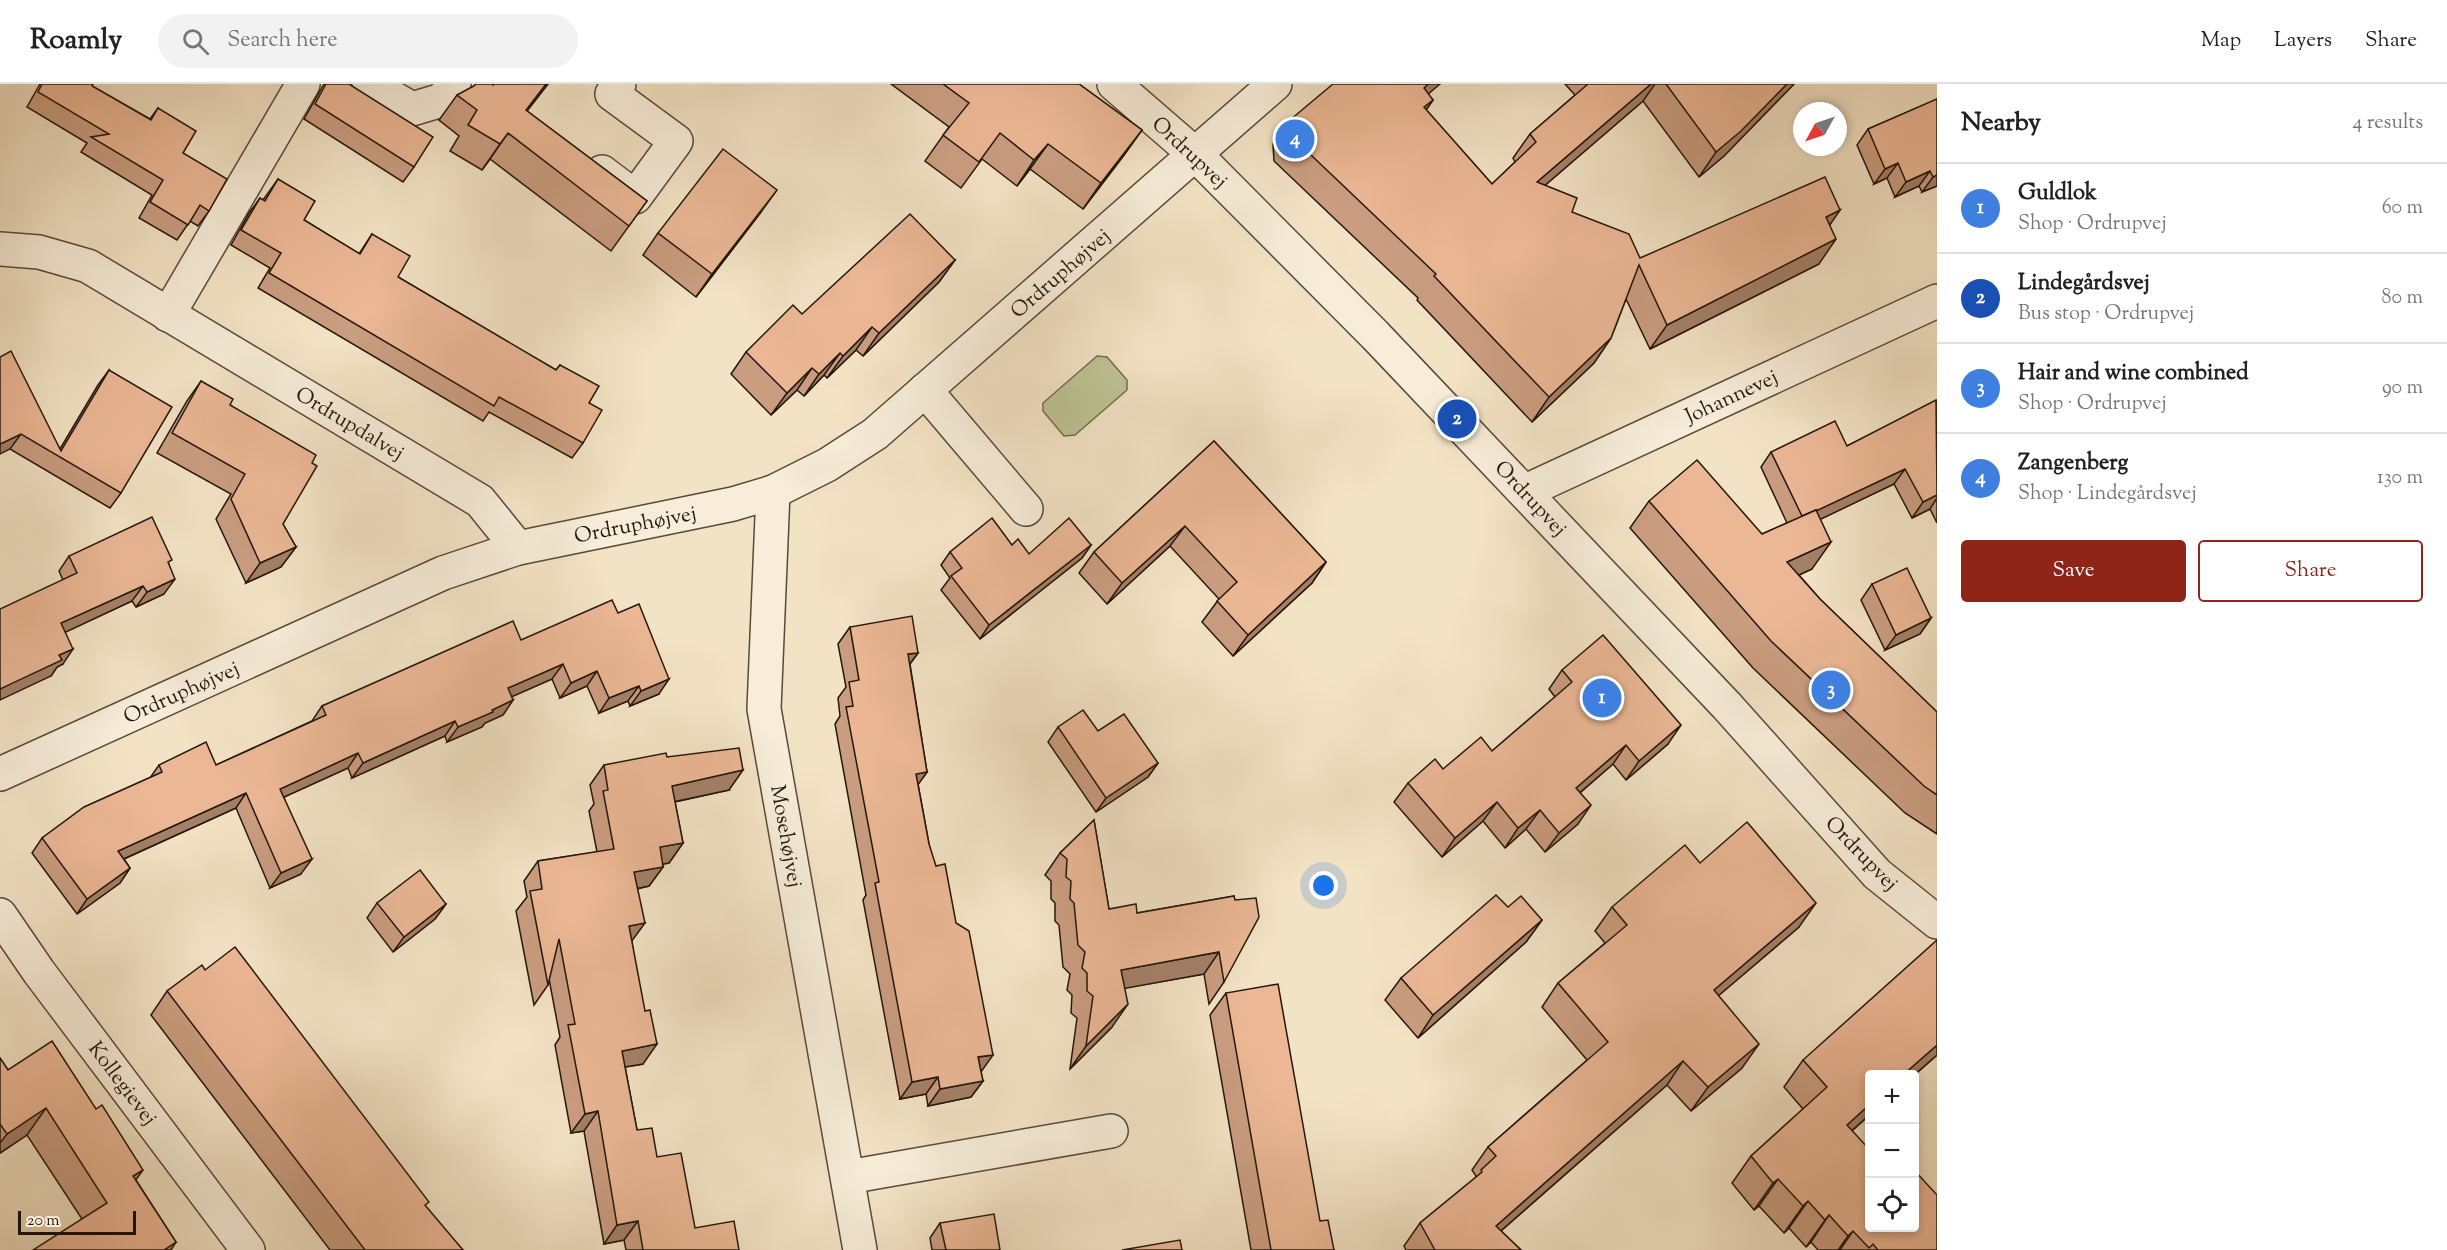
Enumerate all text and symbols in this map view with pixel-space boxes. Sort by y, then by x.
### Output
search box [158,14,578,68]
text: Roamly [30,21,122,61]
icon: search [179,25,212,58]
text: Search here [227,25,338,57]
text: Map [2201,26,2241,56]
text: Layers [2274,26,2332,56]
text: Share [2365,26,2417,56]
north arrow [1793,102,1847,156]
text: Nearby [1961,105,2041,142]
text: 4 results [2352,109,2423,138]
street label: Ordrupvej [1144,110,1233,197]
pin: 4 [1276,116,1314,162]
text: Guldlok [2018,178,2097,210]
text: 1 [1977,194,1984,223]
text: 60 m [2382,194,2423,223]
text: Shop · Ordrupvej [2018,210,2167,239]
street label: Ordruphøjvej [1005,222,1118,327]
text: Lindegårdsvej [2018,268,2150,300]
text: 2 [1976,284,1985,313]
text: 80 m [2382,284,2423,313]
text: Bus stop · Ordrupvej [2018,300,2194,329]
text: Hair and wine combined [2018,358,2249,390]
street label: Johannevej [1680,363,1783,433]
text: 3 [1976,374,1985,403]
text: 90 m [2382,374,2423,403]
street label: Ordrupdalvej [289,380,409,469]
text: Shop · Ordrupvej [2018,390,2167,419]
pin: 2 [1438,396,1476,442]
text: Zangenberg [2018,448,2128,480]
street label: Ordrupvej [1486,455,1573,544]
text: 4 [1975,464,1986,493]
text: 130 m [2377,464,2423,493]
text: Shop · Lindegårdsvej [2018,480,2197,509]
street label: Ordruphøjvej [572,499,699,553]
button: Save [1961,540,2186,602]
button: Share [2198,540,2423,602]
street label: Ordruphøjvej [119,655,245,733]
pin: 3 [1812,668,1850,712]
pin: 1 [1582,676,1622,720]
street label: Mosehøjvej [761,783,809,890]
street label: Ordrupvej [1817,810,1904,899]
your location [1309,871,1338,900]
street label: Kollegievej [80,1036,163,1133]
map controls [1865,1070,1919,1232]
button: + [1865,1070,1919,1124]
button: − [1865,1124,1919,1178]
button: locate [1865,1178,1919,1232]
scale bar [18,1208,136,1236]
text: 20 m [27,1210,60,1233]

